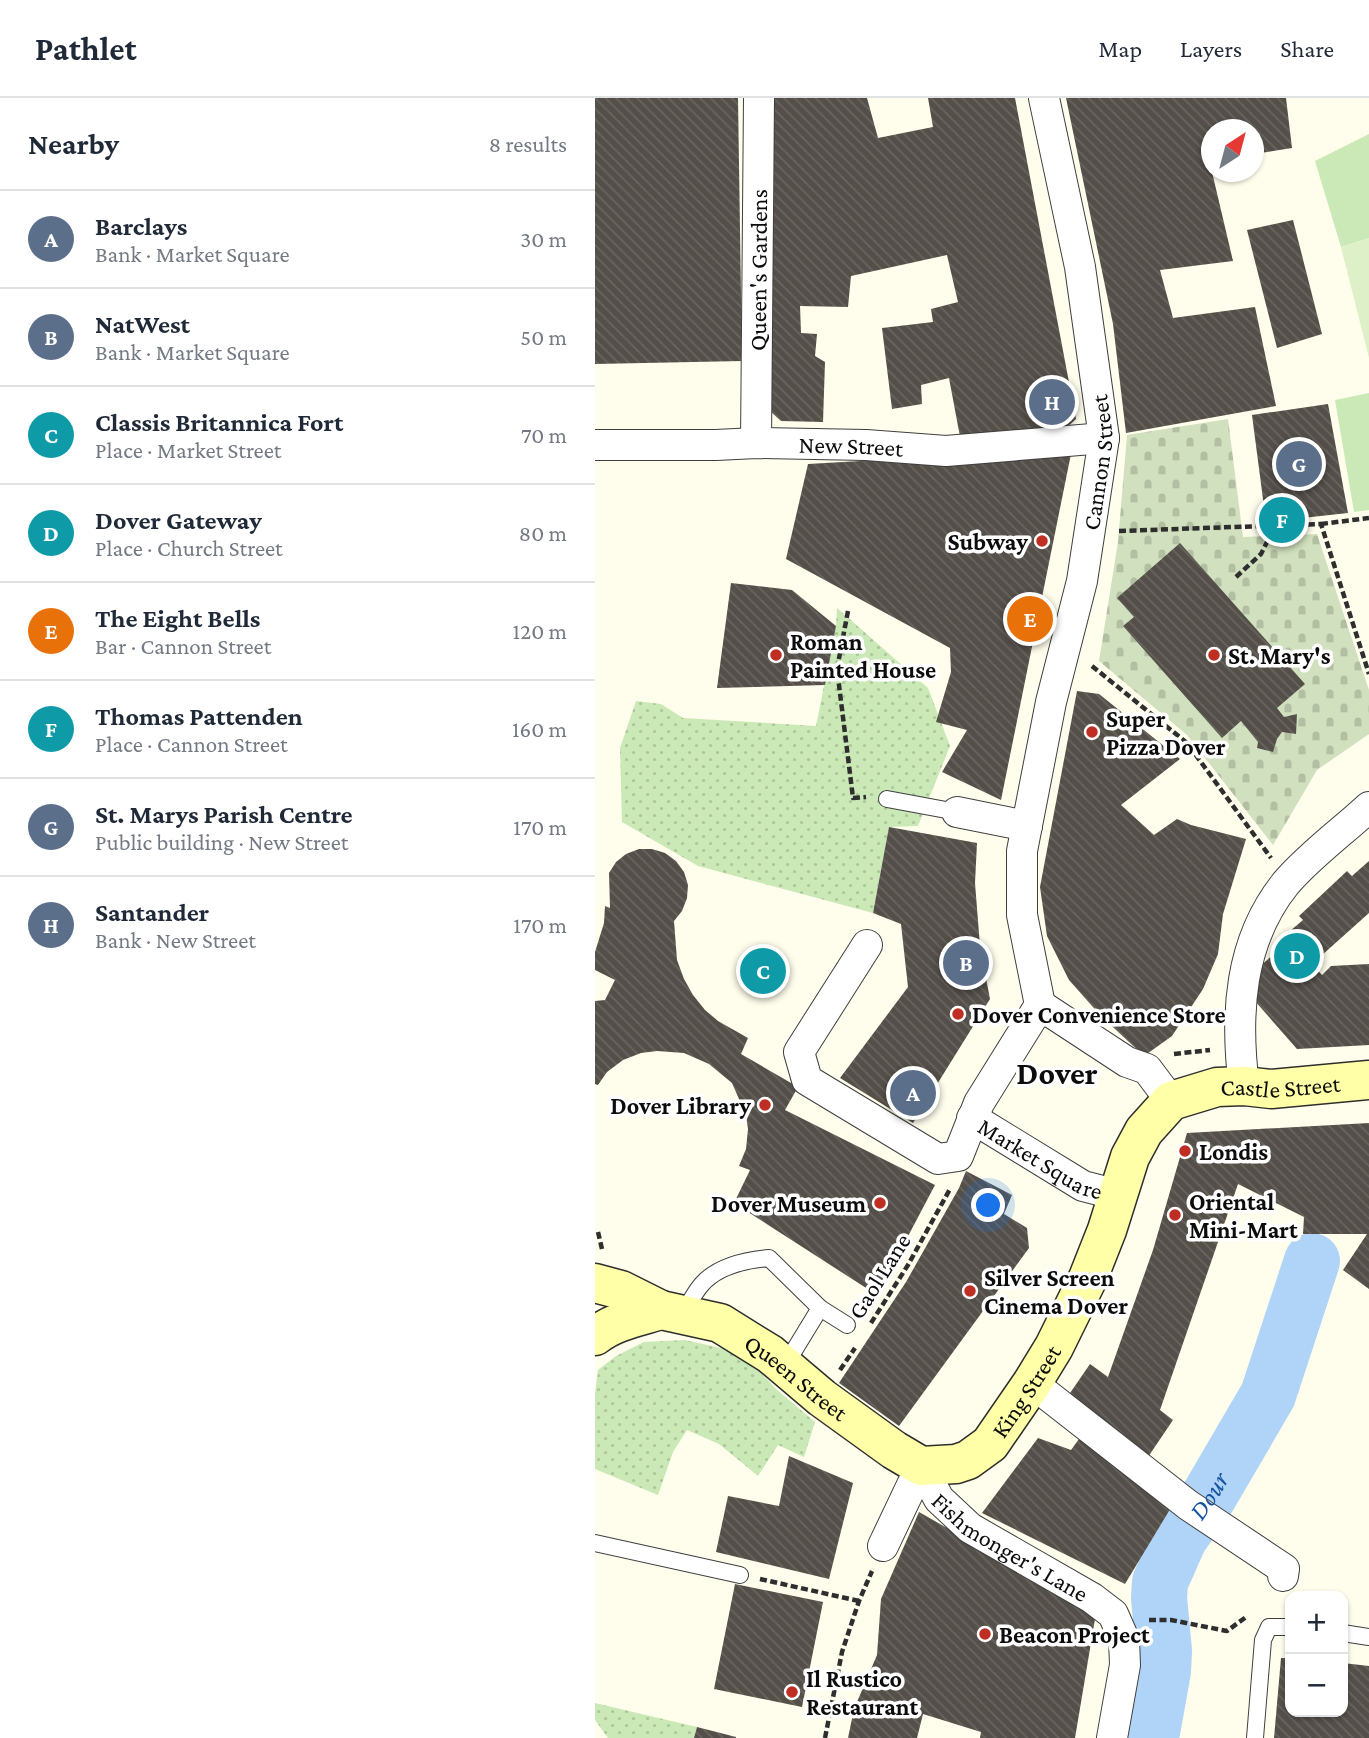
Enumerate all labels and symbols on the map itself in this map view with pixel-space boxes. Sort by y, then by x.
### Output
north arrow [1201,119,1264,182]
street label: Queen's Gardens [743,189,772,351]
pin: H [1029,376,1075,428]
street label: Cannon Street [1077,392,1118,532]
street label: New Street [798,430,905,461]
pin: G [1276,438,1322,490]
pin: F [1259,494,1305,546]
place label: Subway [947,528,1028,555]
marker: Subway [1034,533,1050,549]
pin: E [1007,593,1053,645]
place label: Roman Painted House [790,628,936,683]
place label: St. Mary's [1228,642,1331,669]
marker: Roman Painted House [768,647,784,663]
marker: St. Mary's [1206,647,1222,663]
place label: Super Pizza Dover [1106,705,1226,760]
marker: Super Pizza Dover [1084,724,1100,740]
pin: D [1274,930,1320,982]
pin: B [943,937,989,989]
pin: C [740,945,786,997]
place label: Dover Convenience Store [972,1001,1226,1028]
marker: Dover Convenience Store [950,1006,966,1022]
district label: Dover [1016,1055,1098,1091]
pin: A [890,1067,936,1119]
street label: Castle Street [1220,1069,1342,1103]
place label: Dover Library [610,1092,751,1119]
marker: Dover Library [757,1097,773,1113]
street label: Market Square [974,1112,1105,1204]
place label: Londis [1199,1138,1268,1165]
marker: Londis [1177,1143,1193,1159]
your location [971,1188,1005,1222]
place label: Oriental Mini-Mart [1189,1188,1298,1243]
place label: Dover Museum [711,1190,867,1217]
marker: Dover Museum [872,1195,888,1211]
marker: Oriental Mini-Mart [1167,1207,1183,1223]
street label: Gaol Lane [842,1228,916,1324]
place label: Silver Screen Cinema Dover [984,1264,1128,1319]
marker: Silver Screen Cinema Dover [962,1283,978,1299]
street label: Queen Street [740,1328,854,1426]
street label: King Street [985,1339,1066,1442]
water label: Dour [1183,1466,1235,1525]
street label: Fishmonger's Lane [927,1486,1093,1607]
place label: Beacon Project [999,1621,1150,1649]
marker: Beacon Project [977,1626,993,1642]
place label: Il Rustico Restaurant [806,1665,919,1720]
marker: Il Rustico Restaurant [784,1684,800,1700]

